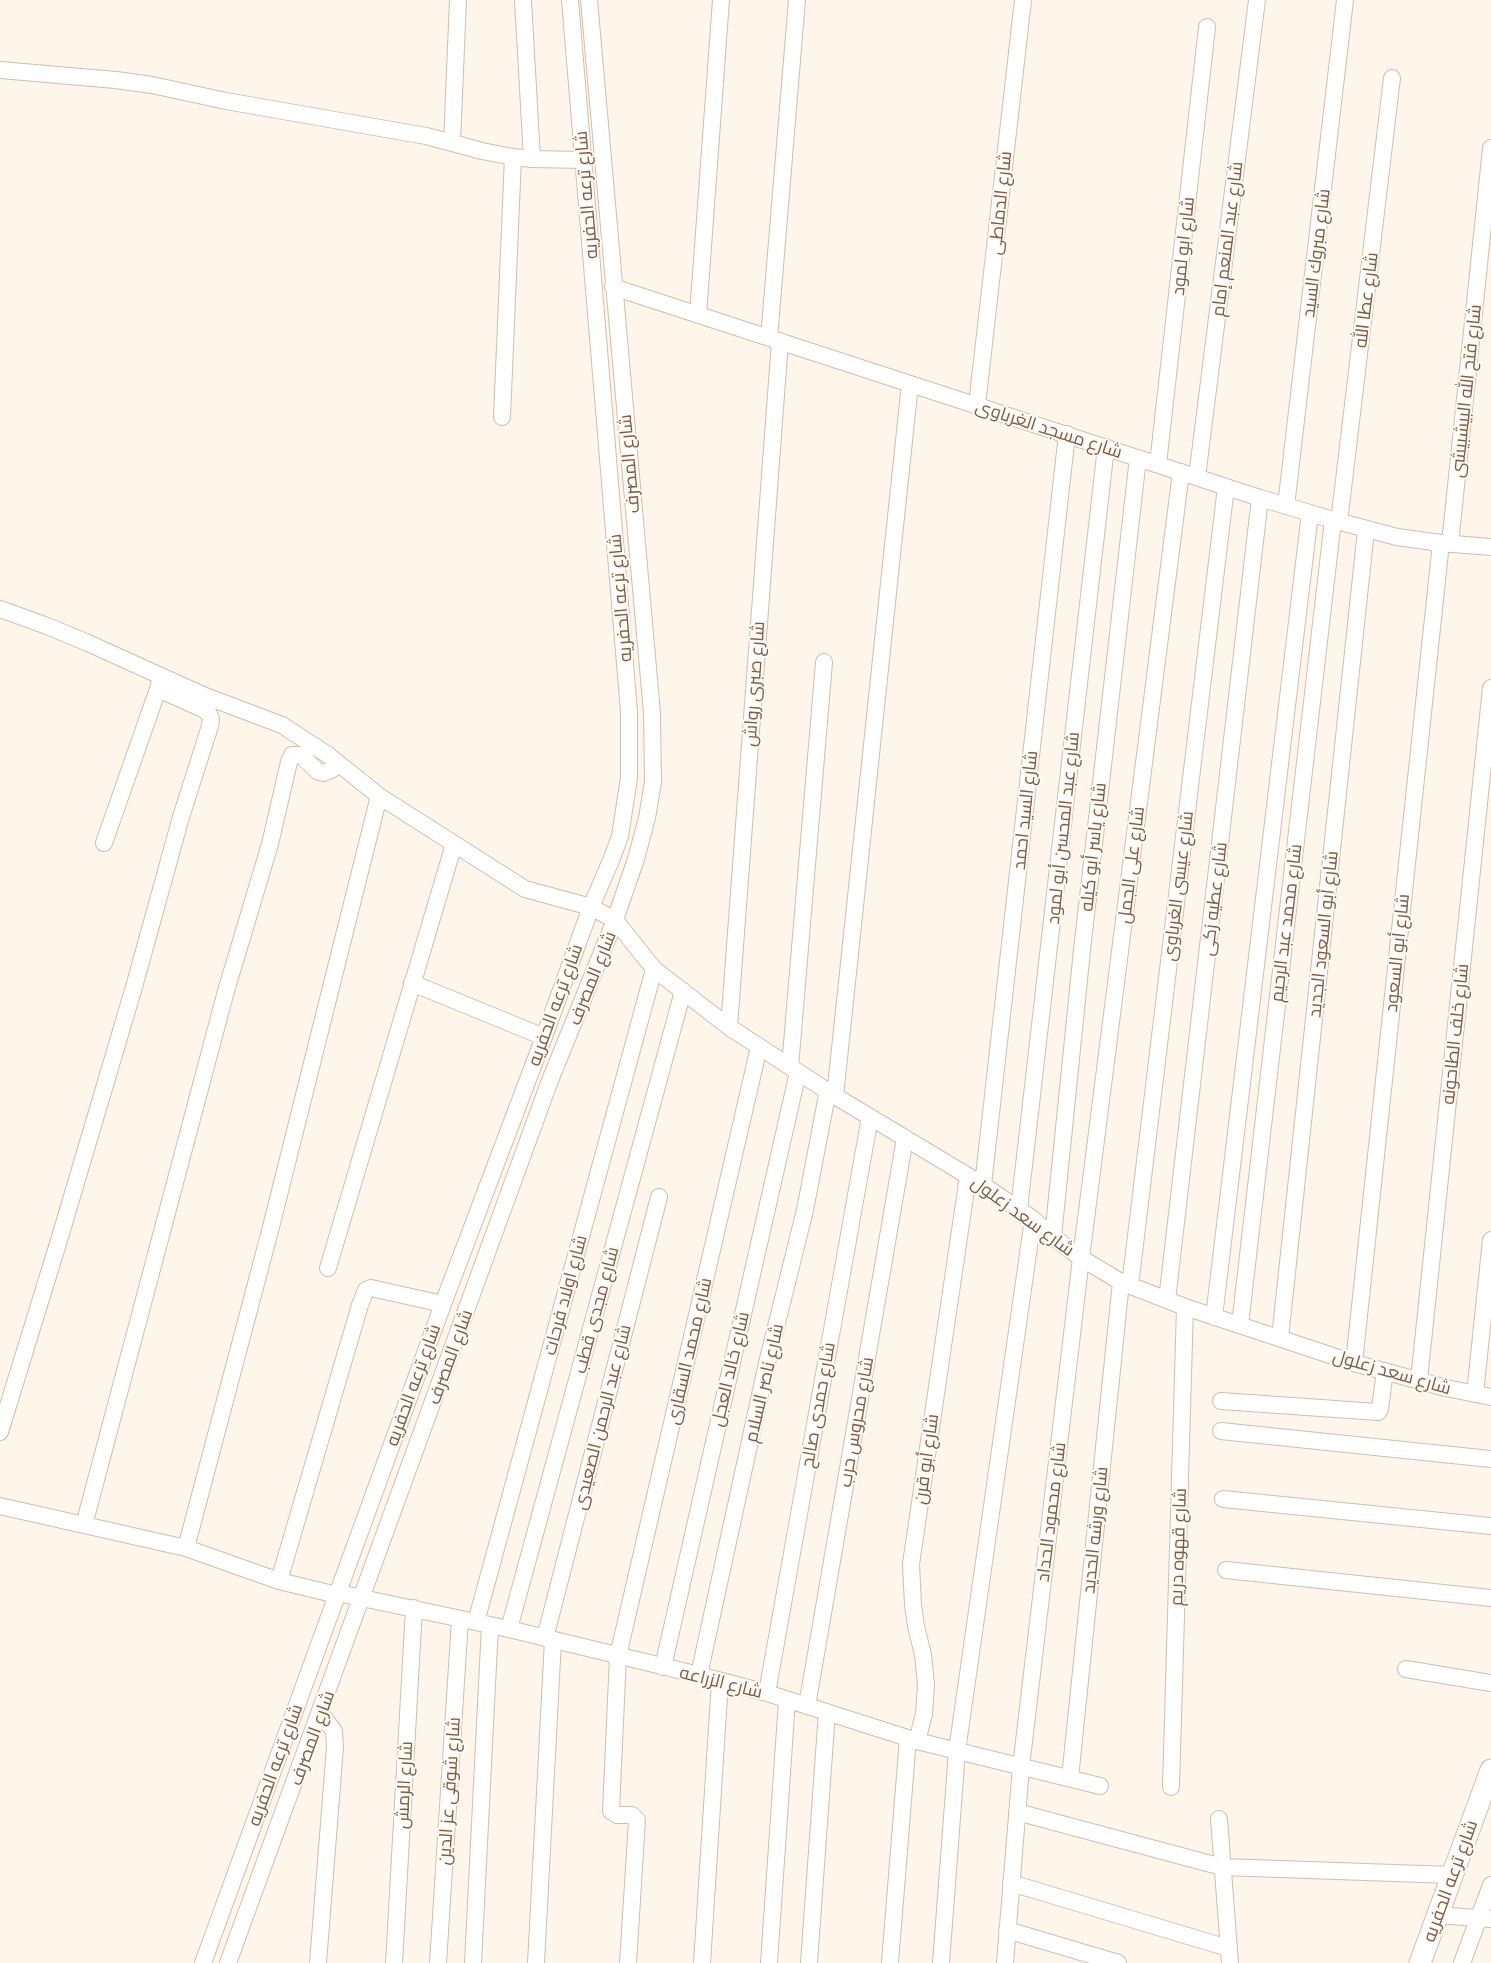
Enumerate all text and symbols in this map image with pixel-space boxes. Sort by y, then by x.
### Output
street label: شارع ترعه الحفريه [570,130,602,260]
street label: شارع الدماطى [984,150,1016,256]
street label: شارع عبد المنعم إمام [1207,160,1247,318]
street label: شارع مبروك السيد [1297,188,1335,318]
street label: شارع ابو لمود [1167,196,1199,296]
street label: شارع عطا الله [1349,251,1383,349]
street label: شارع فتح الله البيشبيشى [1446,303,1486,479]
street label: شارع مسجد الغرباوى [973,395,1125,463]
street label: شارع المصرف [614,413,644,515]
street label: شارع ترعه الحفريه [604,533,636,663]
street label: شارع صبرى رواش [739,621,769,747]
street label: شارع عبد المحسن أبو لمود [1042,731,1084,925]
street label: شارع السيد احمد [1008,749,1042,871]
street label: شارع ياسر أبو كيله [1075,781,1111,913]
street label: شارع على الجمل [1113,805,1149,925]
street label: شارع عيسى الغرباوى [1158,810,1198,962]
street label: شارع عطيه زكى [1196,841,1232,957]
street label: شارع محمد عبد الرحيم [1266,843,1306,1003]
street label: شارع أبو السعود الجديد [1304,850,1342,1018]
street label: شارع أبو السعود [1380,893,1414,1013]
street label: شارع المصرف [563,928,621,1028]
street label: شارع ترعه الحفريه [523,941,587,1069]
street label: شارع خلف الطاحونه [1437,962,1473,1106]
street label: شارع سعد زعلول [967,1171,1079,1261]
street label: شارع اولاد فرحات [539,1232,591,1358]
street label: شارع مجدى قطب [569,1244,623,1376]
street label: شارع محمد السقارى [662,1275,716,1427]
street label: شارع المصرف [423,1307,477,1407]
street label: شارع خالد العجل [706,1309,754,1429]
street label: شارع ترعه الحفريه [381,1321,445,1449]
street label: شارع عبد الرحمن الصعيدى [569,1322,635,1512]
street label: شارع ناصر السلام [740,1322,788,1444]
street label: شارع حمدى صالح [796,1341,840,1469]
street label: شارع سعد زعلول [1330,1345,1454,1399]
street label: شارع محروس حرب [834,1355,878,1489]
street label: شارع أبو قرن [909,1412,943,1506]
street label: شارع محمود الحداد [1032,1441,1070,1583]
street label: شارع ورشه الحديد [1078,1466,1112,1594]
street label: شارع قهوه دريم [1165,1488,1191,1606]
street label: شارع الزراعه [677,1661,765,1703]
street label: شارع المصرف [285,1688,339,1788]
street label: شارع ترعه الحفريه [243,1701,307,1829]
street label: شارع شوقى عز الدين [433,1716,465,1866]
street label: شارع الرمش [391,1740,417,1830]
street label: شارع ترعه الحفريه [1418,1817,1482,1945]

